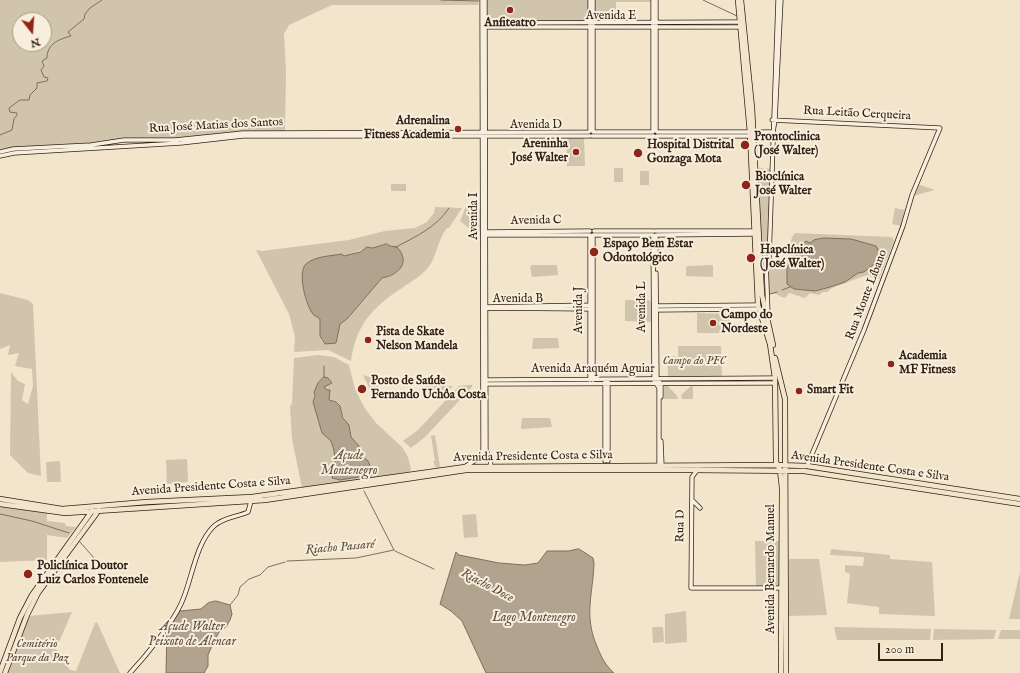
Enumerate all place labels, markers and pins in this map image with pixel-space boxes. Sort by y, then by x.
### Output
marker: Anfiteatro [505,5,515,15]
place label: Anfiteatro [484,17,536,31]
place label: Adrenalina Fitness Academia [364,115,450,143]
marker: Adrenalina Fitness Academia [453,124,463,134]
place label: Prontoclinica (José Walter) [754,131,820,159]
place label: Areninha José Walter [511,138,568,166]
place label: Hospital Distrital Gonzaga Mota [647,139,734,167]
marker: Prontoclinica (José Walter) [739,139,751,151]
marker: Areninha José Walter [571,147,581,157]
marker: Hospital Distrital Gonzaga Mota [632,147,644,159]
place label: Bioclínica José Walter [755,171,812,199]
marker: Bioclínica José Walter [740,179,752,191]
place label: Espaço Bem Estar Odontológico [603,238,693,266]
place label: Hapclínica (José Walter) [760,244,824,272]
marker: Espaço Bem Estar Odontológico [588,246,600,258]
marker: Hapclínica (José Walter) [745,252,757,264]
place label: Campo do Nordeste [721,309,772,337]
marker: Campo do Nordeste [708,318,718,328]
place label: Pista de Skate Nelson Mandela [376,326,458,354]
marker: Pista de Skate Nelson Mandela [363,335,373,345]
place label: Academia MF Fitness [899,350,956,378]
marker: Academia MF Fitness [886,359,896,369]
place label: Posto de Saúde Fernando Uchôa Costa [371,375,486,403]
marker: Posto de Saúde Fernando Uchôa Costa [356,383,368,395]
place label: Smart Fit [807,384,854,398]
marker: Smart Fit [794,386,804,396]
place label: Policlínica Doutor Luiz Carlos Fontenele [37,560,148,588]
marker: Policlínica Doutor Luiz Carlos Fontenele [22,568,34,580]

